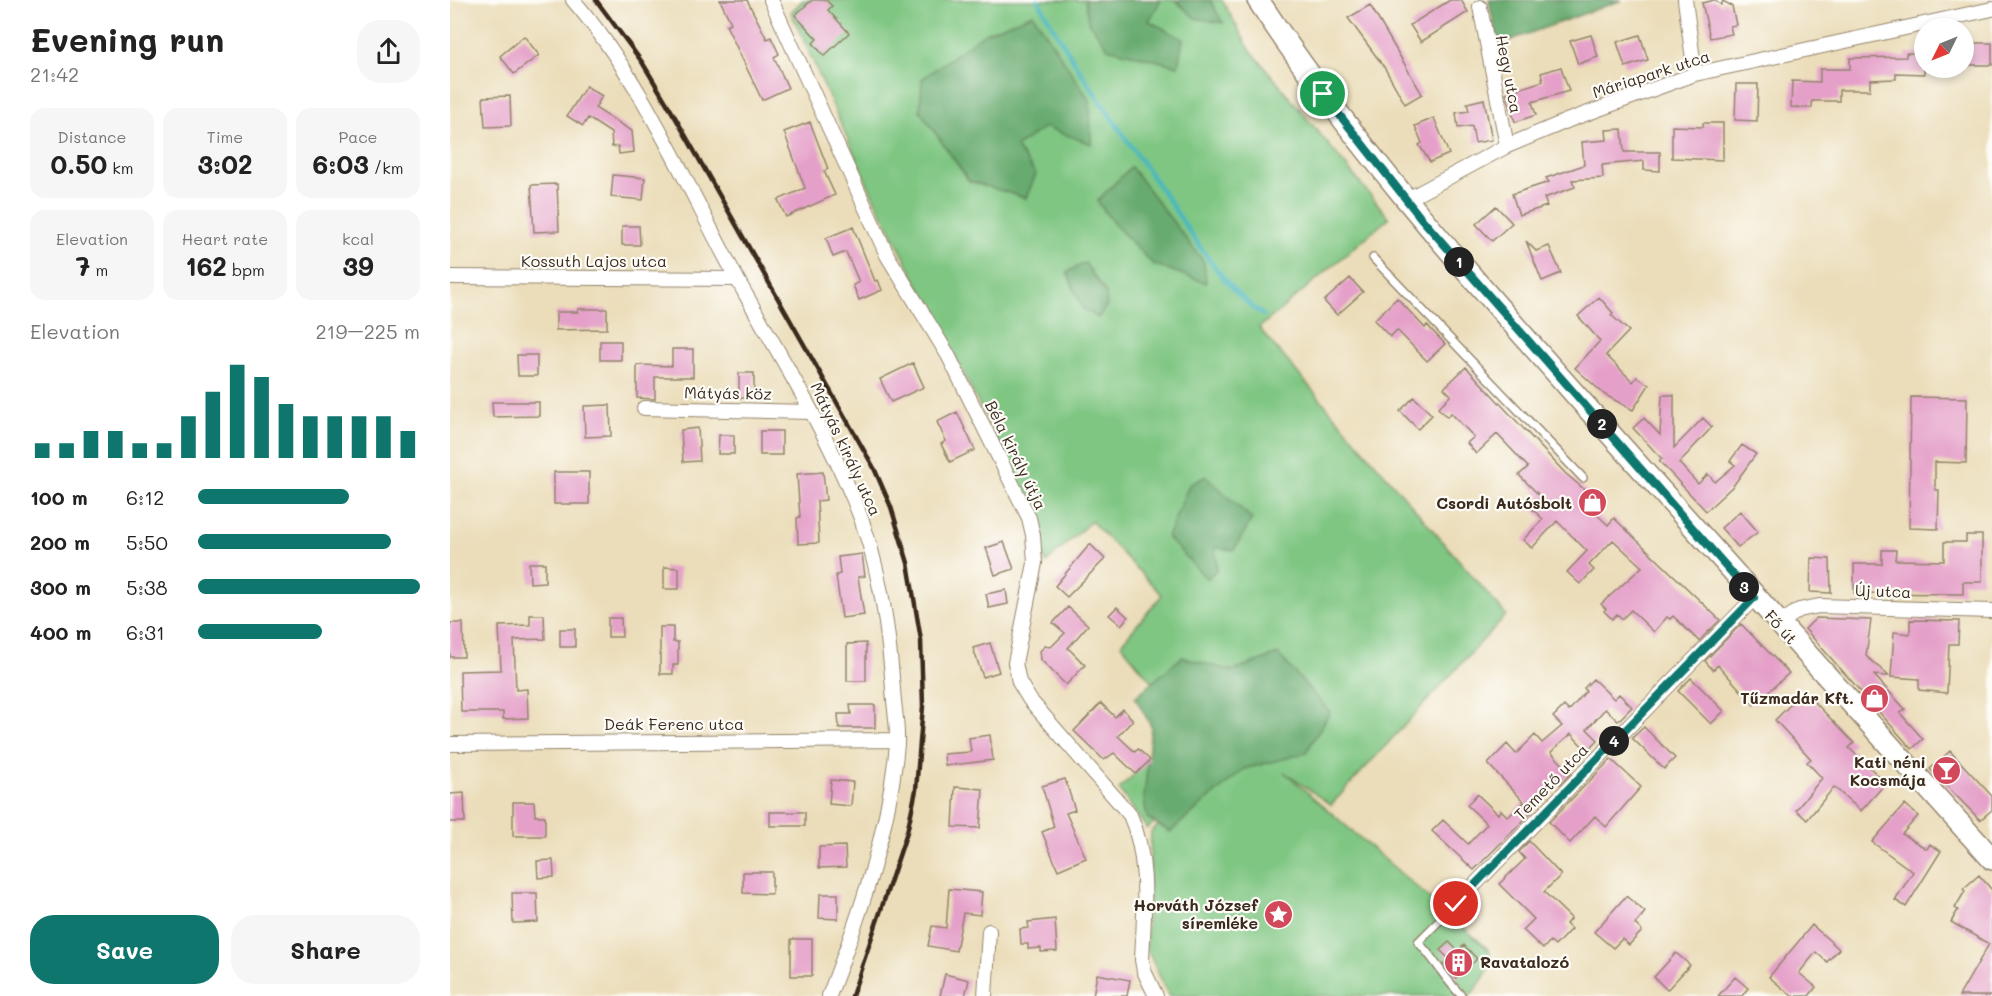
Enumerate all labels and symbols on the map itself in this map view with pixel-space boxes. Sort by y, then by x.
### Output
north arrow [1914,18,1974,78]
street label: Hegy utca [1492,33,1527,115]
street label: Máriapark utca [1589,45,1712,102]
pin [1297,68,1348,119]
pin: 1 [1444,247,1474,277]
street label: Kossuth Lajos utca [521,250,667,271]
street label: Mátyás király utca [806,379,887,519]
street label: Mátyás köz [684,381,772,404]
street label: Béla király útja [981,397,1052,513]
pin: 2 [1587,409,1617,439]
shop icon: Csordi Autósbolt [1577,487,1609,519]
place label: Csordi Autósbolt [1436,492,1572,513]
pin: 3 [1729,572,1759,602]
street label: Új utca [1854,579,1912,602]
street label: Fő út [1760,605,1802,648]
shop icon: Tűzmadár Kft. [1859,682,1891,714]
place label: Tűzmadár Kft. [1740,687,1854,708]
street label: Deák Ferenc utca [604,713,744,734]
pin: 4 [1599,726,1629,756]
street label: Temető utca [1509,739,1592,824]
place label: Kati néni Kocsmája [1850,751,1926,790]
bar icon: Kati néni Kocsmája [1931,755,1963,787]
pin [1430,878,1481,929]
place label: Horváth József síremléke [1133,894,1259,933]
place icon: Horváth József síremléke [1263,898,1295,930]
building icon: Ravatalozó [1443,946,1475,978]
place label: Ravatalozó [1480,951,1569,972]

